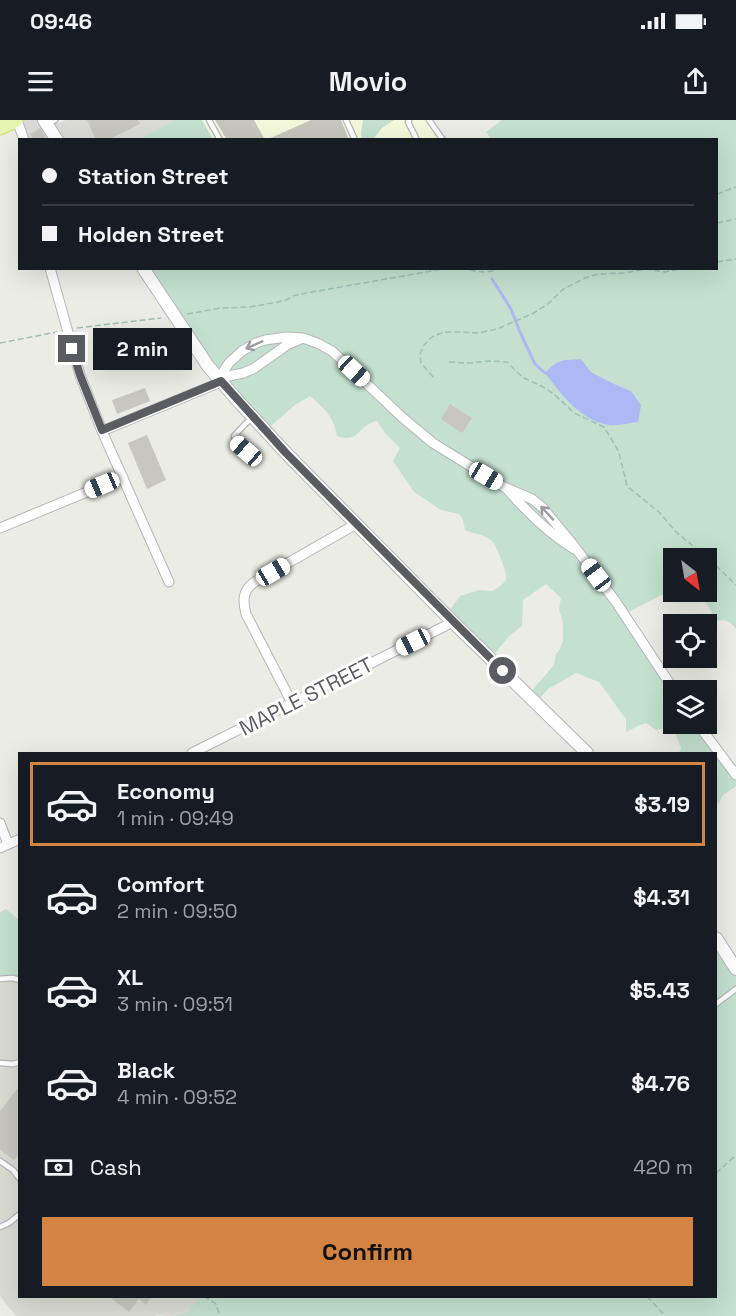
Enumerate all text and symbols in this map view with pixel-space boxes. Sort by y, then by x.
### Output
text: 09:46 [30,7,92,35]
text: Movio [329,64,407,99]
icon: menu [24,65,57,98]
icon: share [679,65,712,98]
text: Station Street [78,162,229,190]
text: Holden Street [78,220,224,248]
callout: 2 min [93,328,192,370]
route end [58,335,85,362]
text: 2 min [117,336,168,362]
one-way arrow [245,340,263,351]
car [335,352,373,390]
car [227,432,265,470]
car [466,459,506,493]
car [82,470,122,500]
one-way arrow [540,506,554,521]
north arrow [663,548,717,602]
map controls [663,548,717,734]
car [253,555,293,589]
car [578,555,614,595]
button: locate [663,614,717,668]
car [393,626,433,658]
street label: MAPLE STREET [235,651,377,741]
route start [489,657,516,684]
button: layers [663,680,717,734]
icon: car [45,777,99,831]
text: Economy [117,777,215,805]
text: $3.19 [634,790,690,818]
text: 1 min · 09:49 [117,805,234,831]
icon: car [45,870,99,924]
text: Comfort [117,870,205,898]
text: $4.31 [633,883,690,911]
text: 2 min · 09:50 [117,898,238,924]
icon: car [45,963,99,1017]
text: XL [117,963,143,991]
text: $5.43 [630,976,690,1004]
text: 3 min · 09:51 [117,991,233,1017]
icon: car [45,1056,99,1110]
text: Black [117,1056,175,1084]
text: $4.76 [631,1069,690,1097]
text: 4 min · 09:52 [117,1084,237,1110]
icon: cash [42,1151,75,1184]
text: Cash [90,1153,142,1181]
text: 420 m [633,1154,693,1180]
button: Confirm [42,1217,693,1286]

